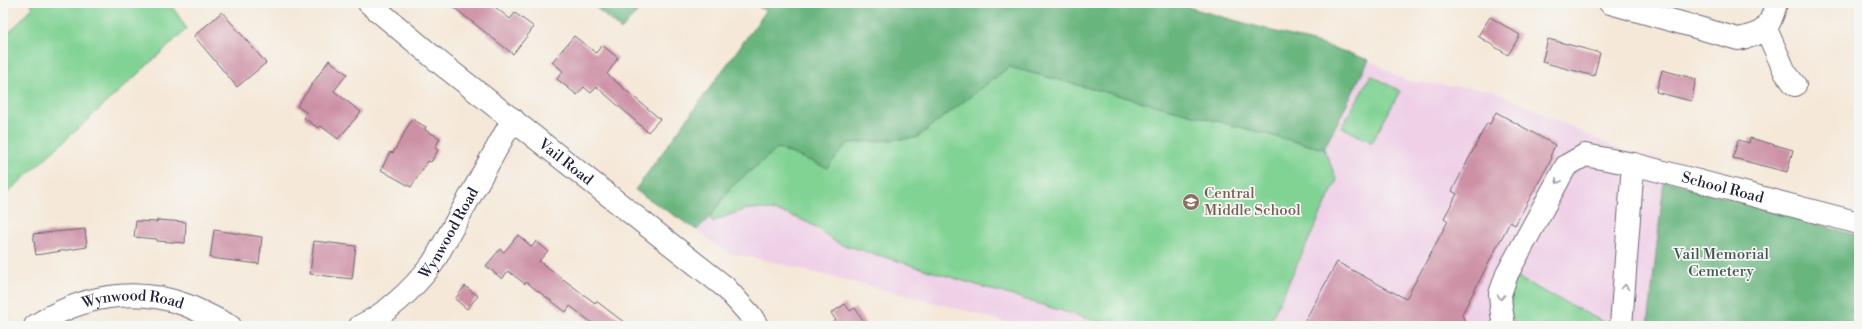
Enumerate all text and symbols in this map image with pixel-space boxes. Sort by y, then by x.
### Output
street label: Vail Road [534,134,597,189]
street label: School Road [1680,168,1766,207]
one-way arrow [1555,177,1562,184]
street label: Wynwood Road [414,184,483,284]
place label: Central Middle School [1204,184,1301,220]
school or university icon: Central Middle School [1181,192,1201,212]
park label: Vail Memorial Cemetery [1672,245,1769,281]
one-way arrow [1620,284,1629,290]
street label: Wynwood Road [79,286,187,313]
one-way arrow [1496,294,1505,300]

